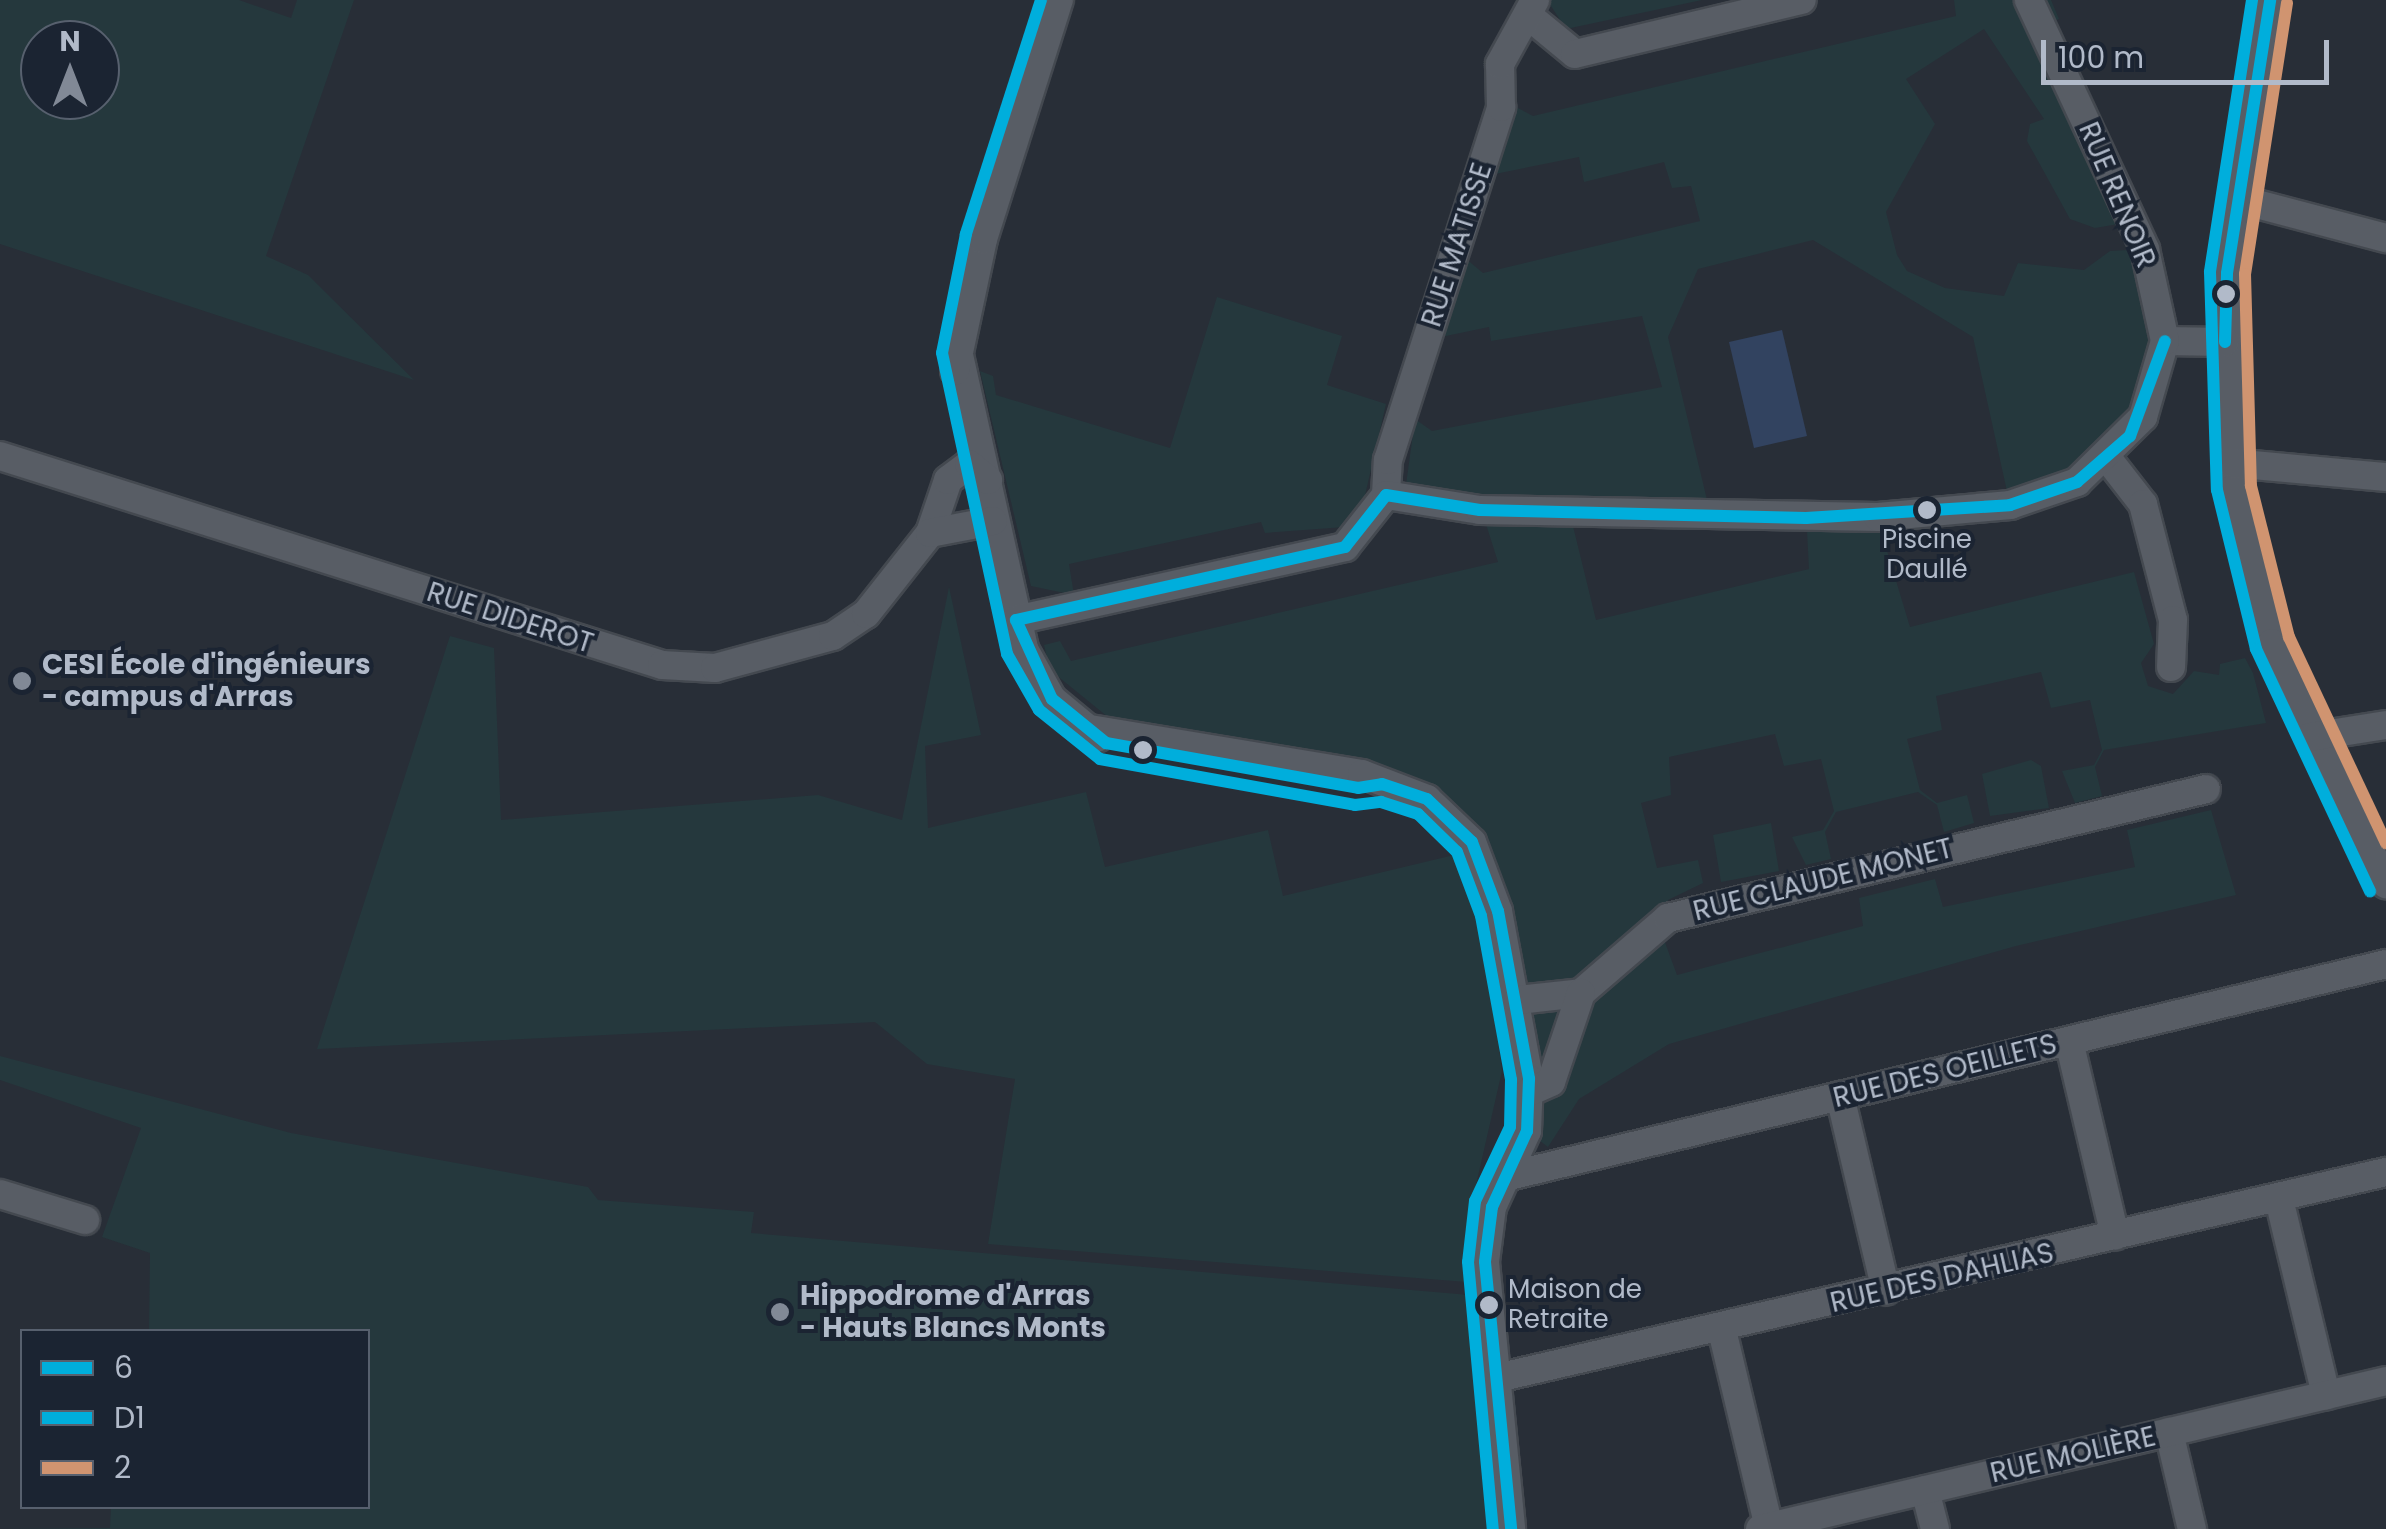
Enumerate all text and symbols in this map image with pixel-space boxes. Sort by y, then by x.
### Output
north arrow [20,20,120,120]
scale bar [2046,20,2334,82]
text: N [59,22,81,61]
text: 100 m [2058,36,2144,79]
street label: RUE RENOIR [2071,117,2163,273]
street label: RUE MATISSE [1415,159,1499,331]
unlabelled marker [2216,284,2236,304]
marker: Piscine Daullé [1917,500,1937,520]
place label: Piscine Daullé [1882,524,1972,586]
street label: RUE DIDEROT [423,575,597,661]
place label: CESI École d'ingénieurs - campus d'Arras [42,648,371,714]
marker: CESI École d'ingénieurs - campus d'Arras [11,670,33,692]
unlabelled marker [1133,740,1153,760]
street label: RUE CLAUDE MONET [1690,831,1956,929]
street label: RUE DES OEILLETS [1830,1027,2060,1115]
street label: RUE DES DAHLIAS [1827,1236,2057,1320]
place label: Maison de Retraite [1508,1274,1642,1336]
place label: Hippodrome d'Arras - Hauts Blancs Monts [800,1279,1106,1345]
marker: Maison de Retraite [1479,1295,1499,1315]
marker: Hippodrome d'Arras - Hauts Blancs Monts [769,1301,791,1323]
legend [20,1329,370,1509]
text: 6 [114,1346,133,1389]
text: D1 [114,1396,145,1439]
street label: RUE MOLIÈRE [1987,1420,2159,1490]
text: 2 [114,1446,131,1489]

